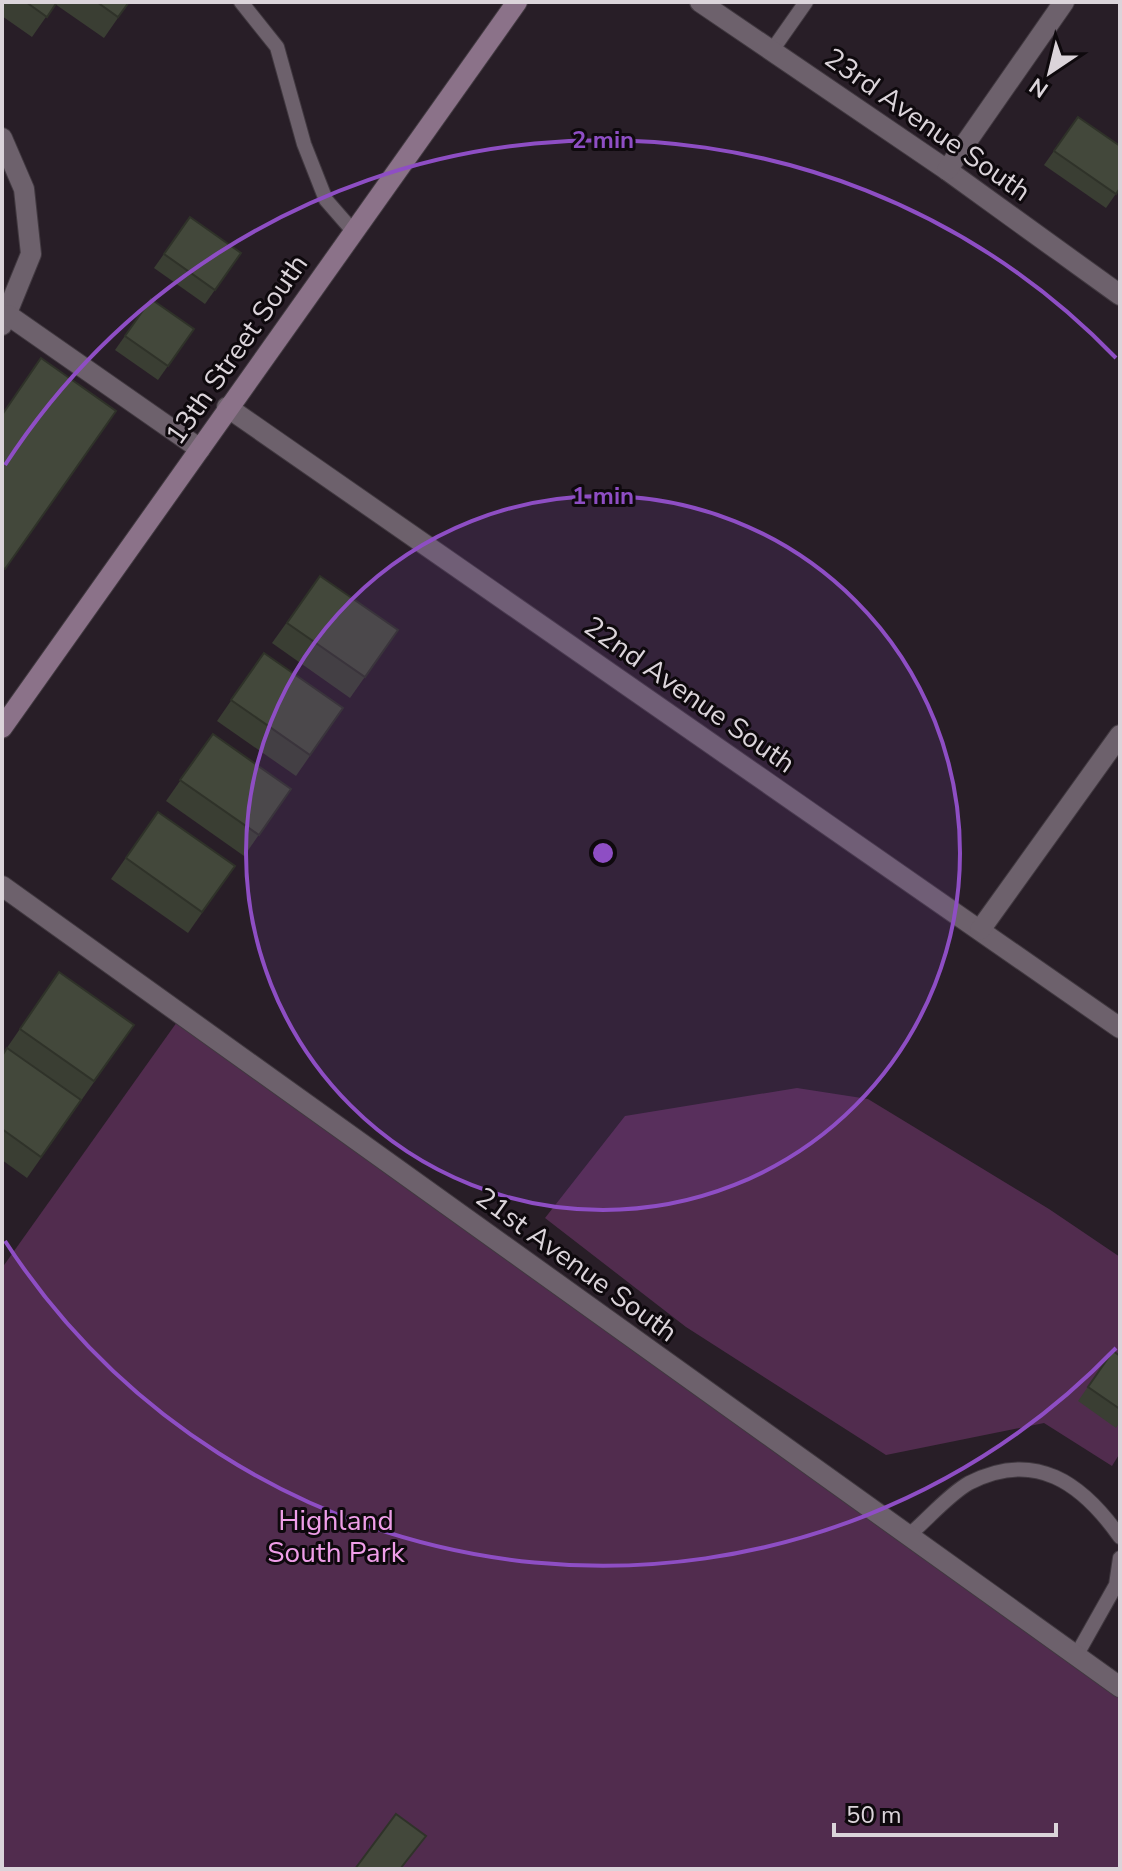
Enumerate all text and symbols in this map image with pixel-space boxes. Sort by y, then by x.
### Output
north arrow [1010,32,1090,112]
street label: 23rd Avenue South [817,39,1038,210]
text: N [1024,71,1054,105]
text: 2 min [572,124,634,156]
street label: 13th Street South [157,247,317,452]
text: 1 min [572,480,634,512]
street label: 22nd Avenue South [576,608,803,782]
centre of rings [589,839,617,867]
street label: 21st Avenue South [468,1179,685,1351]
park label: Highland South Park [267,1502,406,1572]
scale bar [834,1787,1056,1837]
text: 50 m [846,1799,902,1831]

